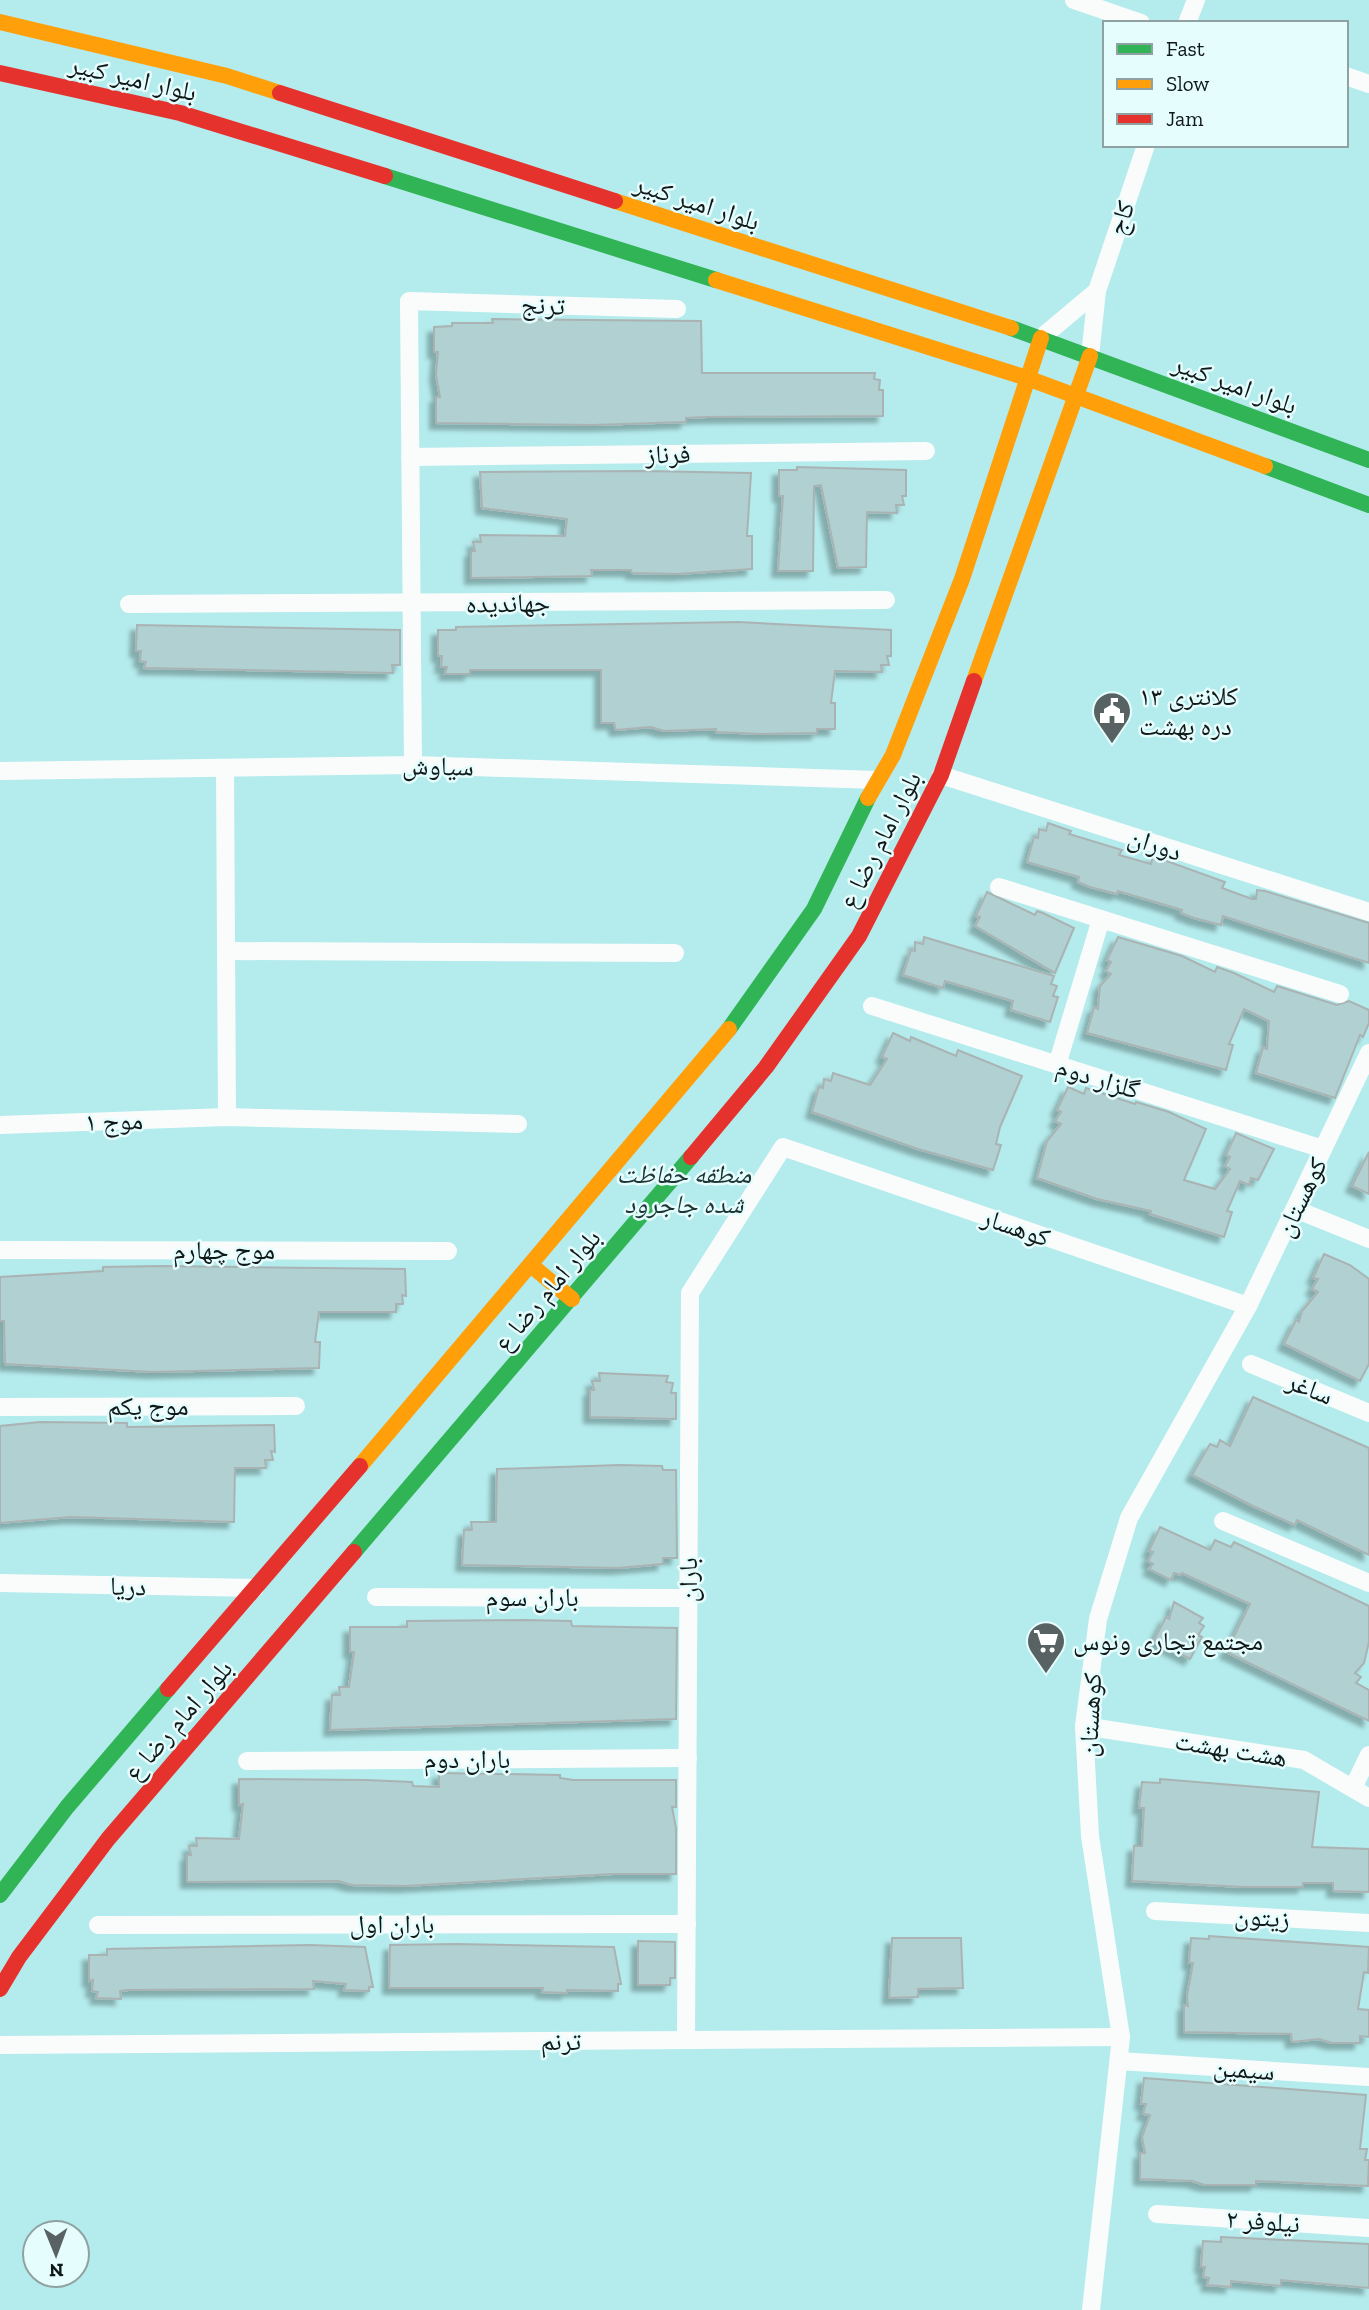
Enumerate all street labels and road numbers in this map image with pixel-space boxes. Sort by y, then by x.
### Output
street label: بلوار امیر کبیر [65,48,200,108]
street label: بلوار امیر کبیر [629,166,764,237]
street label: کاج [1100,197,1142,239]
street label: ترنج [520,288,566,323]
street label: بلوار امیر کبیر [1168,346,1301,421]
street label: فرناز [644,438,691,470]
street label: جهاندیده [466,586,550,620]
street label: سیاوش [402,749,474,783]
street label: بلوار امام رضا ع [832,766,930,915]
street label: دوران [1124,820,1186,868]
street label: گلزار دوم [1052,1050,1144,1108]
street label: موج ۱ [84,1104,144,1138]
street label: کوهستان [1268,1152,1334,1242]
street label: کوهسار [977,1200,1055,1254]
street label: بلوار امام رضا ع [487,1222,609,1359]
street label: موج چهارم [173,1234,275,1268]
street label: ساغر [1281,1364,1338,1412]
street label: موج یکم [107,1390,189,1423]
street label: باران [672,1557,704,1603]
street label: دریا [110,1570,146,1602]
street label: باران سوم [485,1581,579,1615]
street label: بلوار امام رضا ع [117,1653,241,1788]
street label: کوهستان [1072,1672,1108,1758]
street label: هشت بهشت [1173,1724,1289,1774]
street label: باران دوم [424,1743,510,1777]
street label: زیتون [1233,1900,1291,1934]
street label: باران اول [350,1908,434,1940]
street label: ترنم [541,2025,581,2058]
street label: سیمین [1212,2051,1276,2087]
street label: نیلوفر ۲ [1225,2202,1301,2240]

